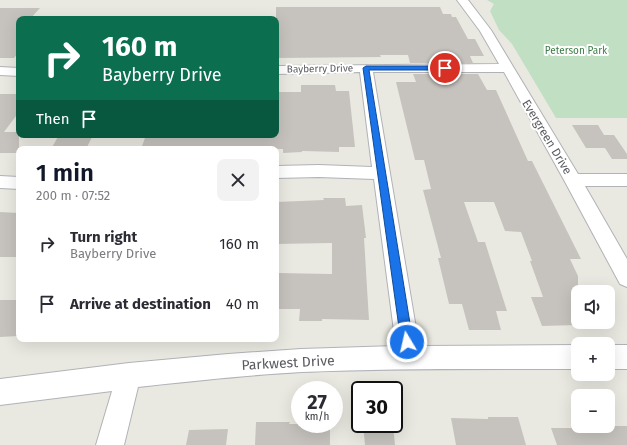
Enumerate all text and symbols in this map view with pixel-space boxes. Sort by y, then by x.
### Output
text: 160 m [102,30,177,63]
icon: right [36,32,88,84]
park label: Peterson Park [545,45,608,57]
pin [428,51,462,85]
icon: arrive [434,57,456,79]
street label: Bayberry Drive [287,62,353,76]
text: Bayberry Drive [102,64,222,86]
street label: Evergreen Drive [519,97,575,177]
icon: arrive [78,108,100,130]
text: Then [36,110,70,128]
text: 1 min [36,159,94,187]
button: close [217,159,259,201]
text: 200 m · 07:52 [36,188,110,203]
text: Turn right [70,228,137,246]
icon: right [36,233,58,255]
text: 160 m [219,235,259,253]
text: Bayberry Drive [70,246,156,261]
map controls [571,285,615,433]
button: sound [571,285,615,329]
icon: arrive [36,293,58,315]
text: Arrive at destination [70,295,211,313]
text: 40 m [226,295,259,313]
position arrow [386,321,428,363]
button: + [571,337,615,381]
street label: Parkwest Drive [241,352,335,374]
speed limit sign: 30 [351,381,403,433]
button: − [571,389,615,433]
text: 27 [307,390,327,414]
text: km/h [305,411,329,423]

